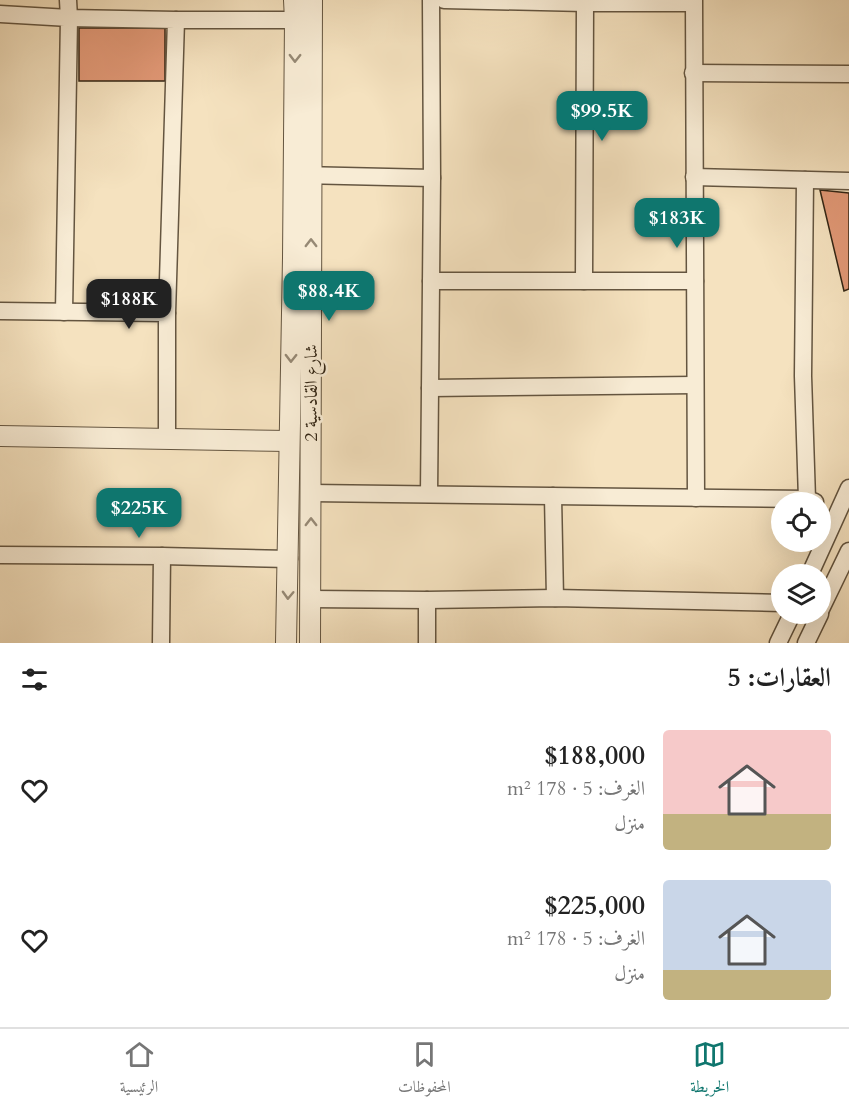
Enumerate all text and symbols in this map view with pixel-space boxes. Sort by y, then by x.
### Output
one-way arrow [288,54,301,63]
pin: $99.5K [553,91,651,142]
text: $99.5K [571,97,633,124]
pin: $183K [635,198,719,249]
text: $183K [648,204,706,231]
one-way arrow [305,238,317,247]
pin: $88.4K [280,271,378,322]
text: $88.4K [298,277,360,304]
pin: $188K [87,279,171,330]
text: $188K [100,285,158,312]
street label: شارع القادسية 2 [299,344,326,442]
one-way arrow [285,354,297,363]
pin: $225K [97,488,181,539]
map controls [771,492,831,624]
button: locate [771,492,831,552]
text: $225K [110,494,168,521]
one-way arrow [305,517,317,526]
button: layers [771,564,831,624]
one-way arrow [281,591,294,600]
text: العقارات: 5 [728,660,831,695]
icon: filters [18,663,51,696]
text: $188,000 [544,738,645,773]
icon: home [711,754,783,826]
icon: heart [18,774,51,807]
text: الغرف: 5 · 178 m² [507,775,645,802]
text: منزل [614,810,645,837]
text: $225,000 [544,888,645,923]
icon: home [711,904,783,976]
icon: heart [18,924,51,957]
text: الغرف: 5 · 178 m² [507,925,645,952]
text: منزل [614,960,645,987]
tab: الرئيسية [120,1038,158,1102]
tab: المحفوظات [398,1038,451,1102]
tab: الخريطة [690,1038,729,1102]

